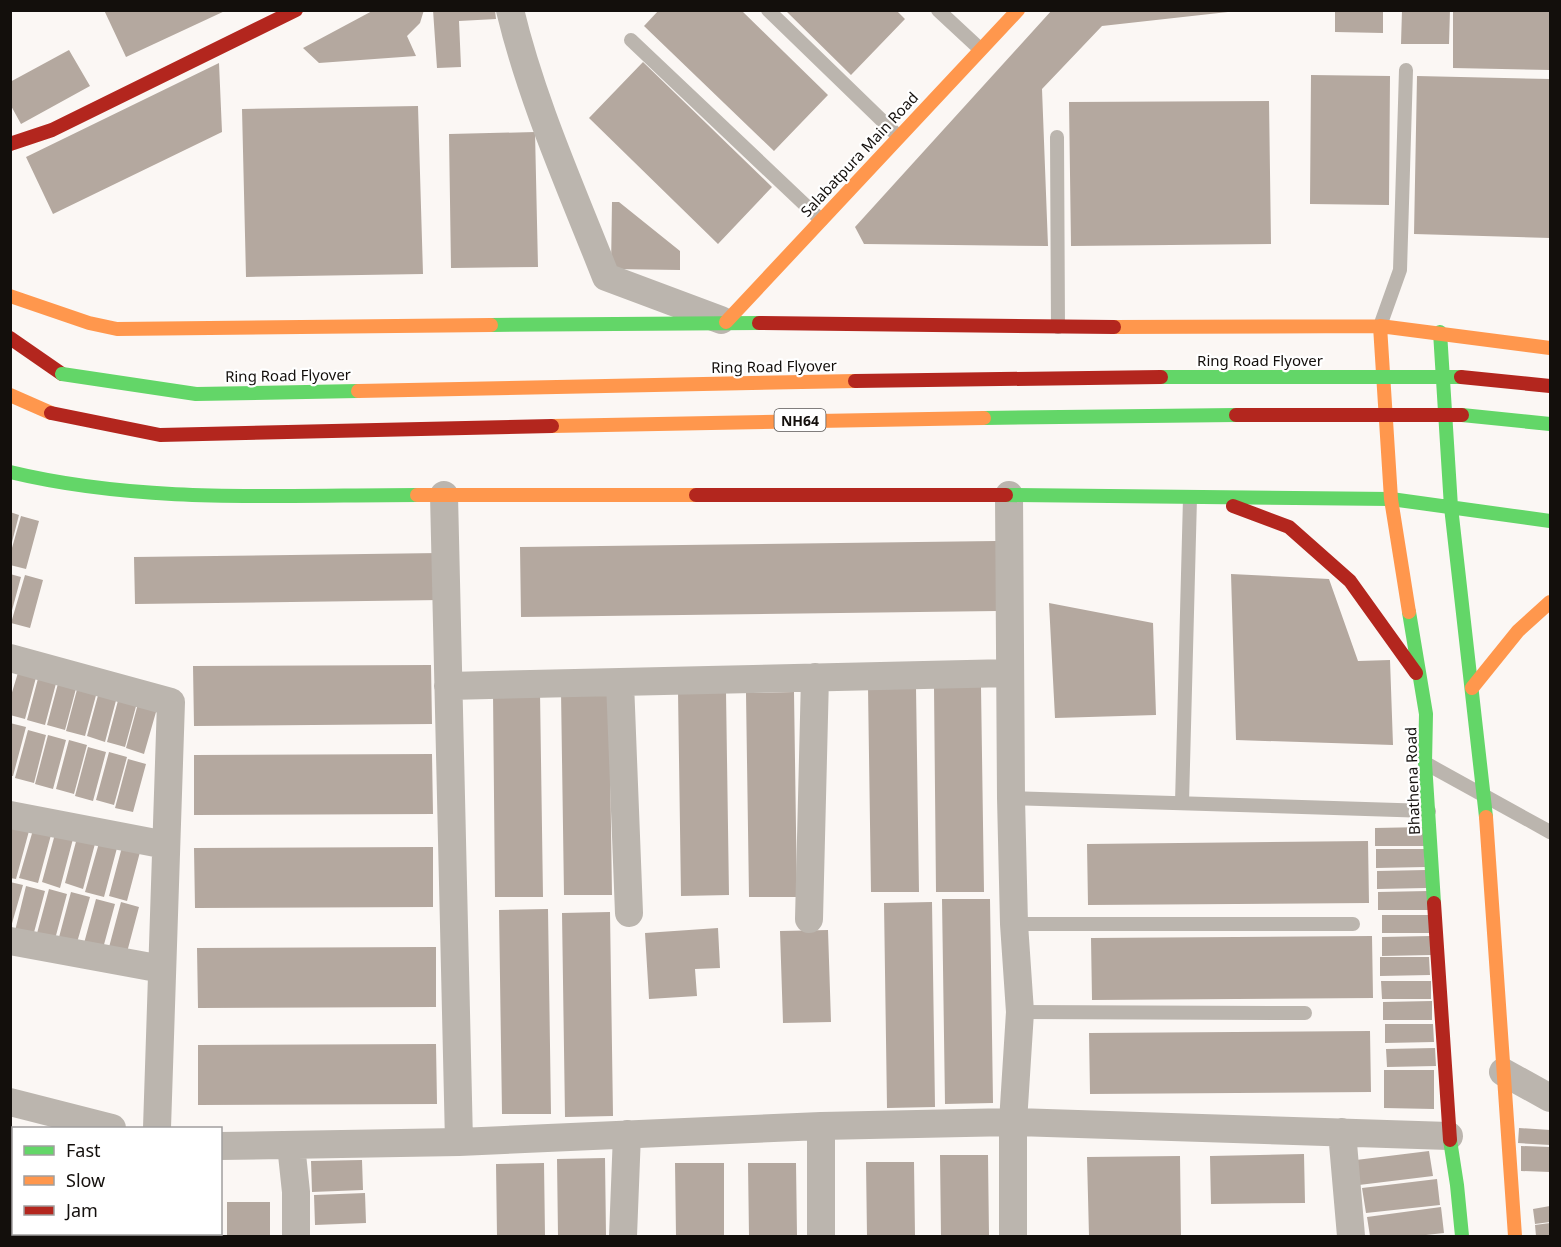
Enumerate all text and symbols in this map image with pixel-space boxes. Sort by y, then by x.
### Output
street label: Salabatpura Main Road [796,87,922,221]
street label: Ring Road Flyover [1197,350,1323,370]
street label: Ring Road Flyover [711,355,837,377]
street label: Ring Road Flyover [225,364,351,386]
road number: NH64 [774,409,826,431]
street label: Bhathena Road [1400,727,1424,835]
legend [12,1127,222,1235]
text: Fast [66,1138,101,1162]
text: Slow [66,1168,105,1192]
text: Jam [64,1198,98,1222]

